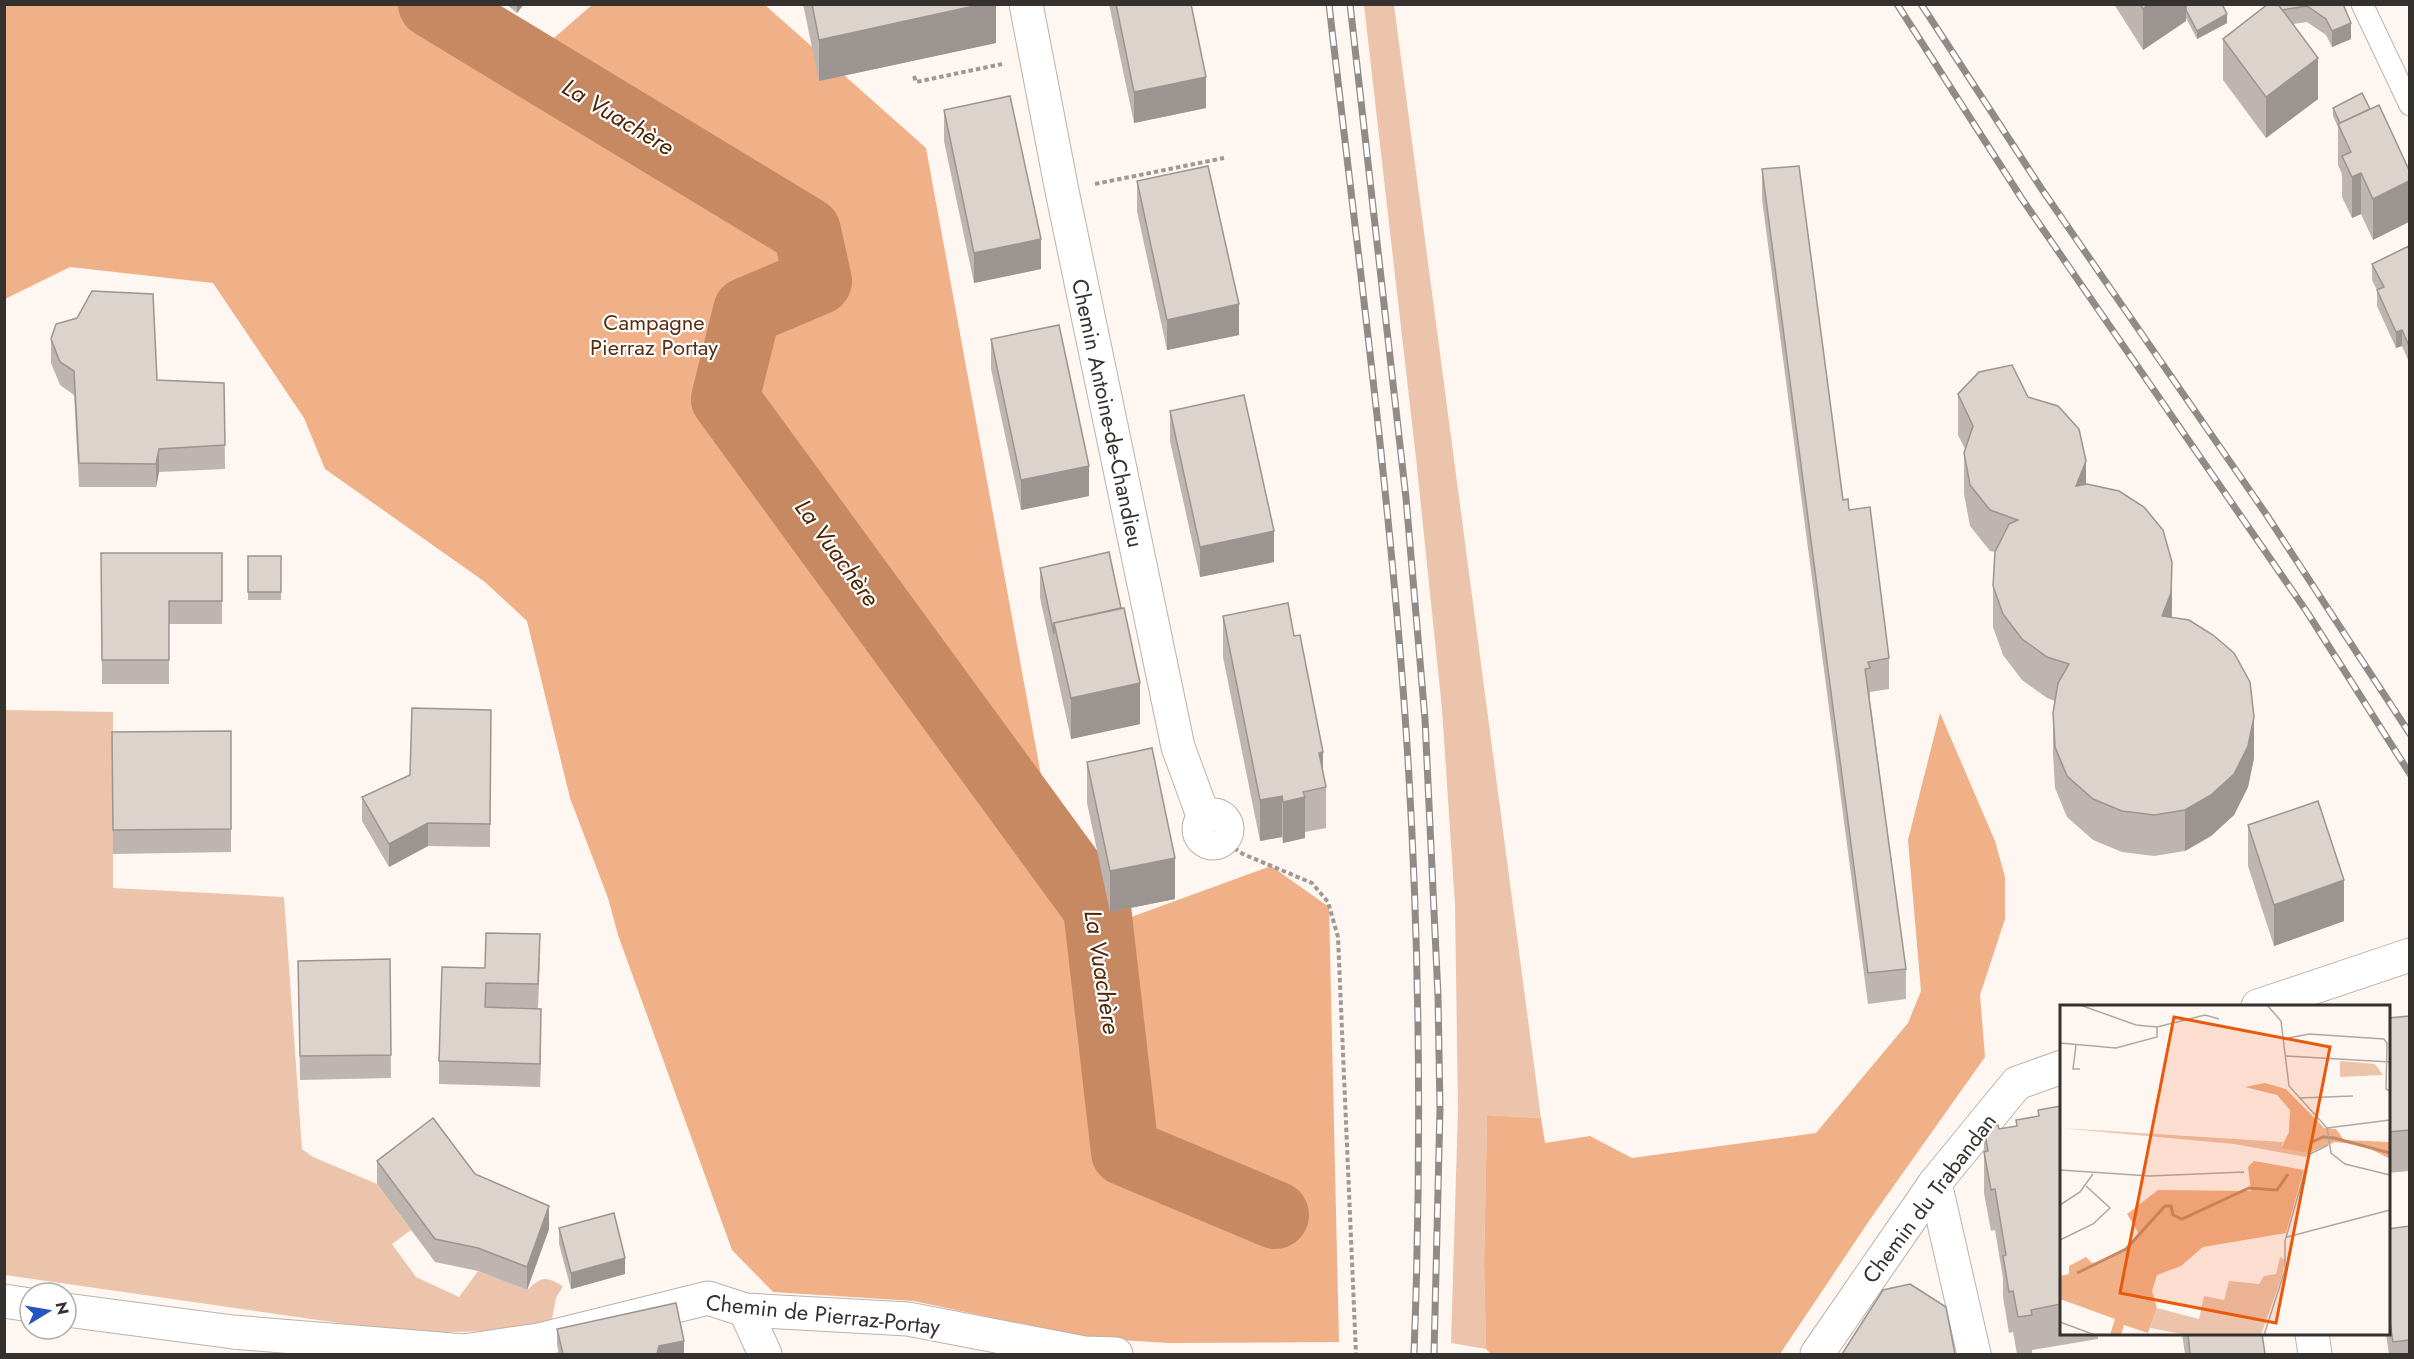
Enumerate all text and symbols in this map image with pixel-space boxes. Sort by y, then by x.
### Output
water label: La Vuachère [556,69,681,164]
street label: Chemin Antoine-de-Chandieu [1064,276,1152,550]
park label: Campagne Pierraz Portay [590,306,718,363]
water label: La Vuachère [786,492,888,614]
water label: La Vuachère [1075,907,1130,1036]
inset map [2060,1005,2390,1335]
street label: Chemin du Trabandan [1854,1106,2004,1290]
north arrow [18,1281,78,1341]
street label: Chemin de Pierraz-Portay [704,1286,942,1342]
text: N [50,1300,75,1317]

